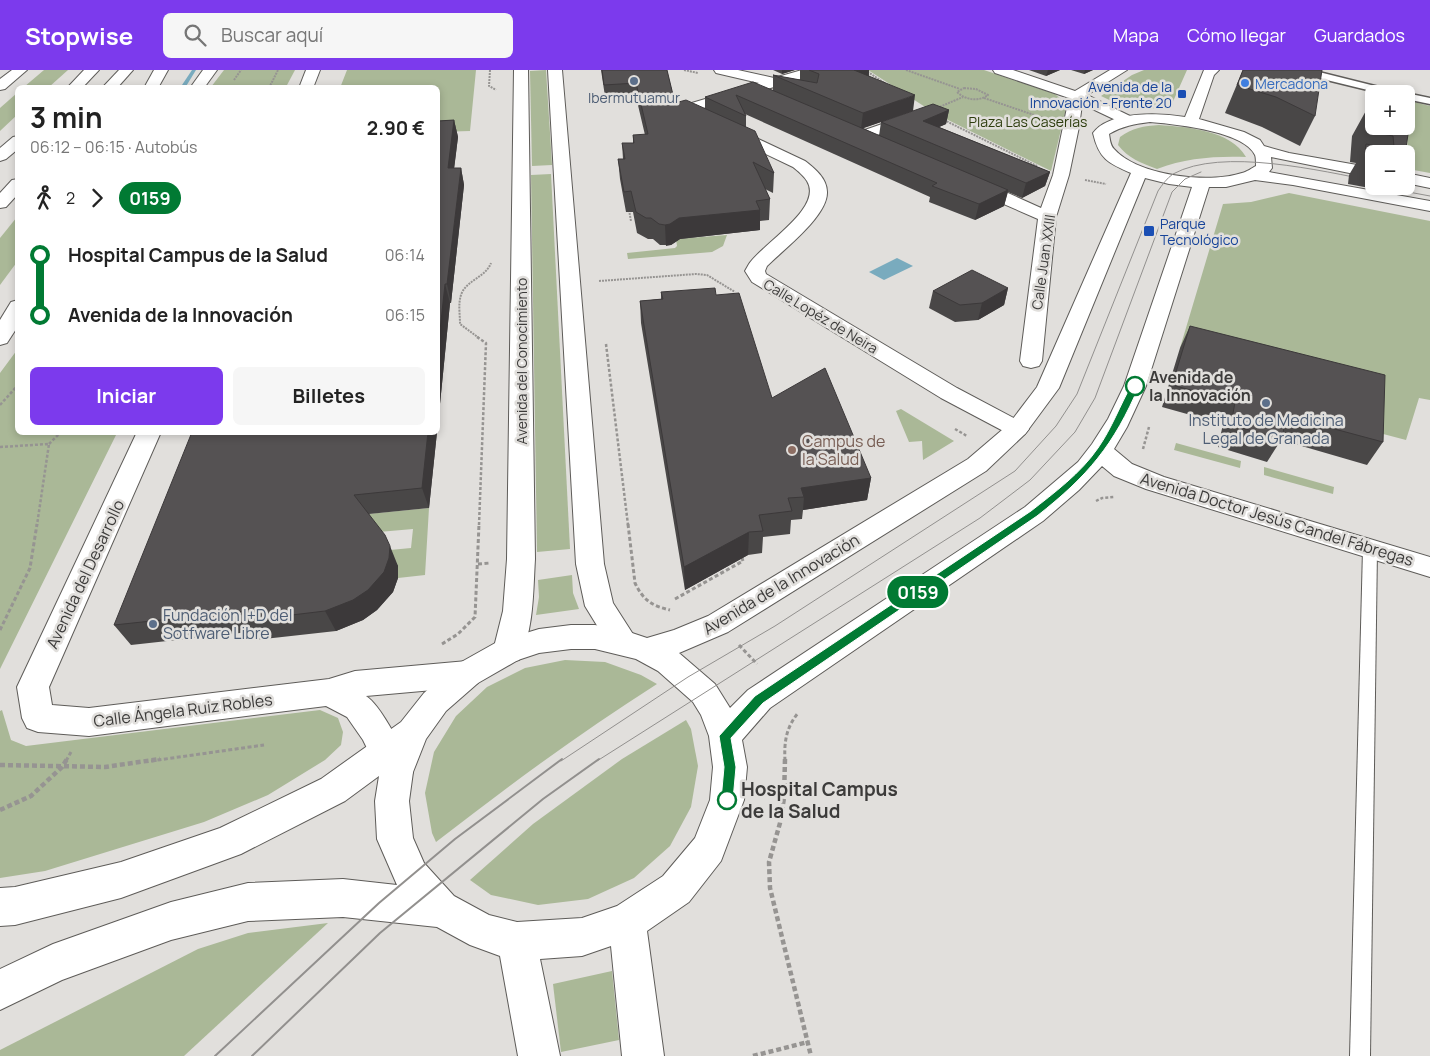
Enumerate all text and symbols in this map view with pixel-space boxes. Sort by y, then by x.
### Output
search box [163,13,513,58]
text: Stopwise [25,19,133,52]
icon: search [181,21,209,49]
text: Buscar aquí [221,22,323,48]
text: Mapa [1113,23,1159,47]
text: Cómo llegar [1187,23,1286,47]
text: Guardados [1314,23,1405,47]
place label: Mercadona [1255,74,1328,93]
marker: Ibermutuamur [628,75,640,87]
place label: Avenida de la Innovación - Frente 20 [1030,77,1172,112]
marker: Mercadona [1239,77,1251,89]
map controls [1365,85,1415,195]
button: + [1365,85,1415,135]
place label: Ibermutuamur [588,88,680,107]
marker: Avenida de la Innovación - Frente 20 [1176,88,1188,100]
text: 3 min [30,98,102,136]
park label: Plaza Las Caserías [969,112,1087,131]
text: 2.90 € [367,115,425,141]
text: 06:12 – 06:15 · Autobús [30,136,197,158]
button: − [1365,145,1415,195]
icon: walk [30,184,58,212]
icon: forward [83,184,111,212]
text: 0159 [129,186,171,210]
text: 2 [66,187,75,209]
street label: Calle Juan XXIII [1027,213,1059,311]
place label: Parque Tecnológico [1160,214,1239,249]
marker: Parque Tecnológico [1142,224,1156,238]
text: Hospital Campus de la Salud [68,242,328,268]
text: 06:14 [385,244,425,266]
street label: Calle Lopéz de Neira [760,274,882,358]
street label: Avenida del Conocimiento [512,278,531,444]
text: Avenida de la Innovación [68,302,293,328]
text: 06:15 [385,304,425,326]
place label: Avenida de la Innovación [1149,366,1251,406]
button: Iniciar [30,367,223,425]
button: Billetes [233,367,425,425]
marker: Avenida de la Innovación [1125,376,1145,396]
marker: Instituto de Medicina Legal de Granada [1260,397,1272,409]
place label: Instituto de Medicina Legal de Granada [1188,409,1344,449]
place label: Campus de la Salud [802,430,885,470]
marker: Campus de la Salud [786,444,798,456]
street label: Avenida Doctor Jesús Candel Fábregas [1138,467,1416,571]
street label: Avenida del Desarrollo [41,496,129,652]
street label: Avenida de la Innovación [699,529,863,639]
line badge: 0159 [883,576,953,608]
text: 0159 [897,580,939,604]
place label: Fundación I+D del Sotfware Libre [163,604,292,644]
marker: Fundación I+D del Sotfware Libre [147,618,159,630]
street label: Calle Ángela Ruiz Robles [92,688,274,732]
place label: Hospital Campus de la Salud [741,776,898,824]
marker: Hospital Campus de la Salud [717,790,737,810]

